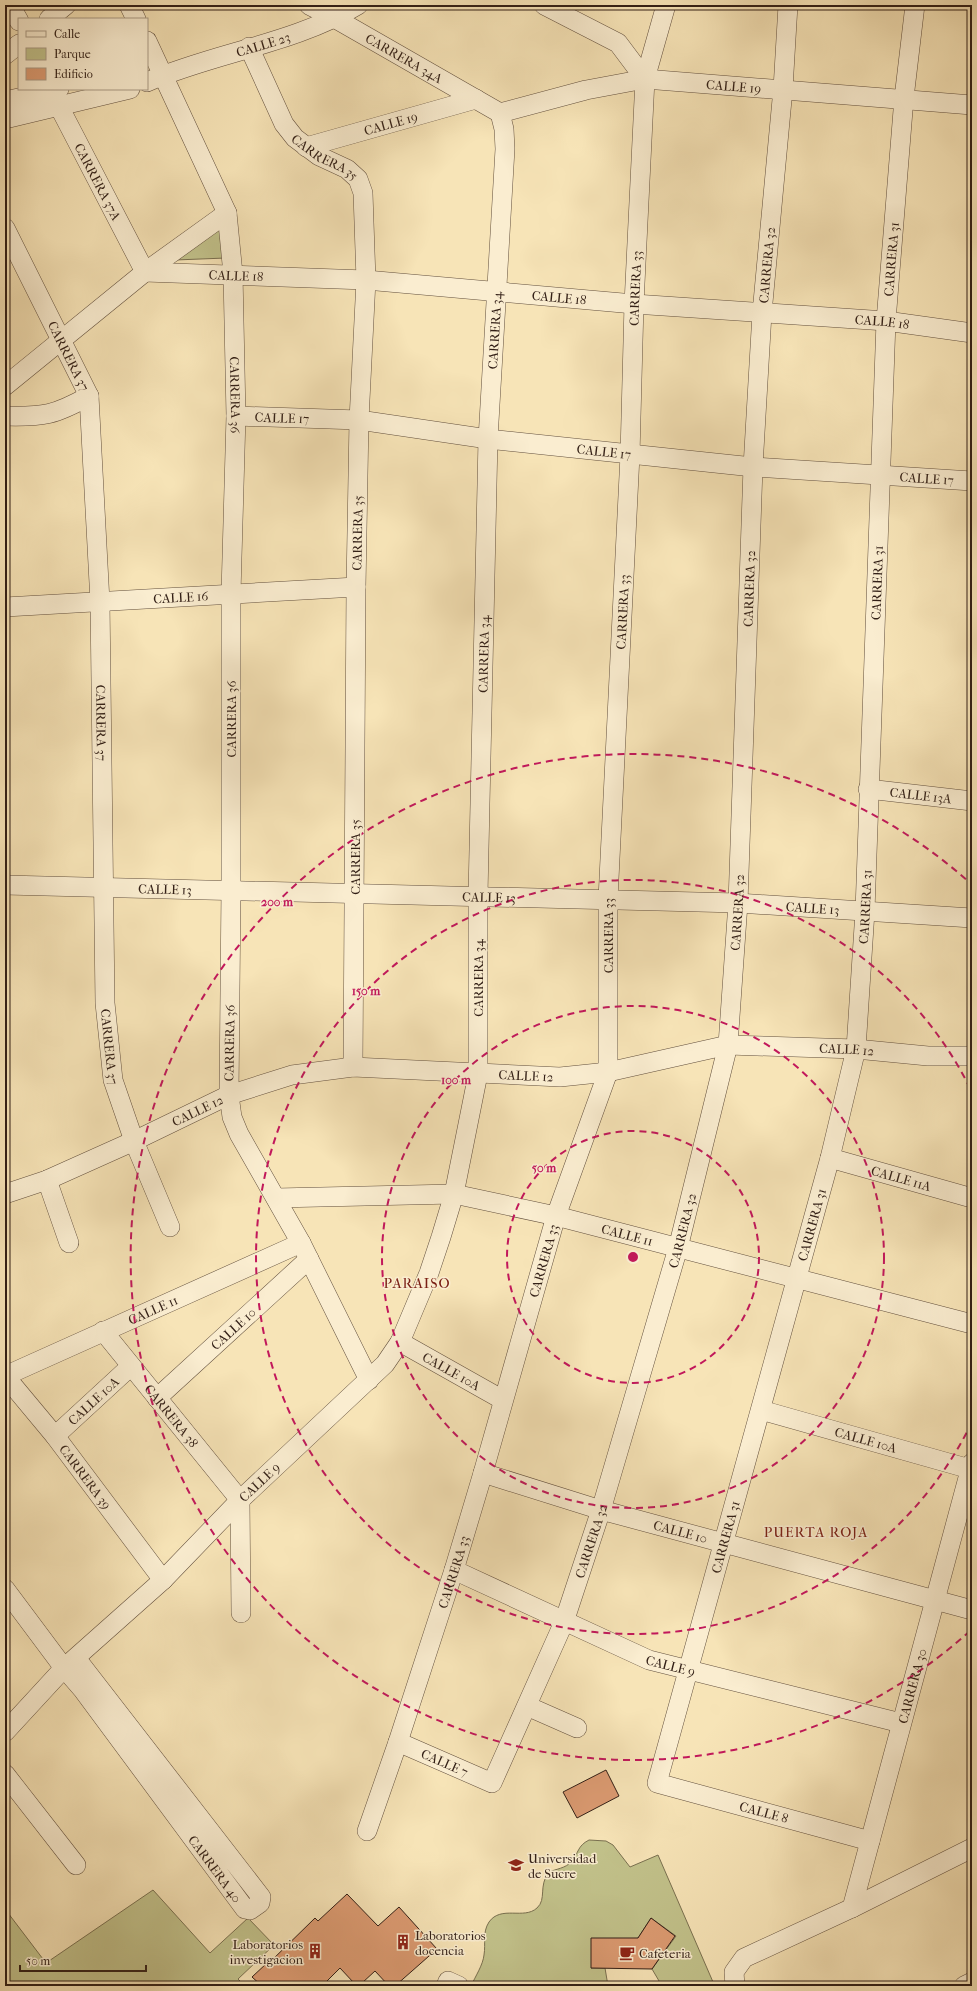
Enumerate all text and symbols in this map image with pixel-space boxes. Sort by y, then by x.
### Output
legend [18,18,148,90]
text: Calle [54,27,80,41]
street label: CALLE 23 [234,29,292,60]
street label: CARRERA 34A [363,31,446,87]
text: Parque [54,47,91,61]
text: Edificio [54,67,93,81]
street label: CALLE 19 [706,77,762,96]
street label: CALLE 19 [362,109,420,138]
street label: CARRERA 35 [288,131,361,184]
street label: CARRERA 37A [71,141,124,223]
street label: CARRERA 31 [881,221,902,297]
street label: CARRERA 32 [756,226,778,304]
street label: CARRERA 33 [626,250,645,326]
street label: CALLE 18 [208,267,264,284]
street label: CALLE 18 [531,288,587,308]
street label: CARRERA 34 [485,291,505,370]
street label: CALLE 18 [854,312,910,332]
street label: CARRERA 37 [45,319,92,394]
street label: CARRERA 36 [227,356,243,435]
street label: CALLE 17 [254,410,309,426]
street label: CALLE 17 [576,441,632,462]
street label: CALLE 17 [899,469,954,488]
street label: CARRERA 35 [349,495,366,571]
street label: CARRERA 31 [868,545,886,620]
street label: CARRERA 32 [741,550,758,627]
street label: CARRERA 33 [613,574,632,650]
street label: CALLE 16 [153,588,210,607]
street label: CARRERA 34 [475,615,492,693]
street label: CARRERA 36 [224,680,239,757]
street label: CARRERA 37 [93,685,109,761]
street label: CALLE 13A [889,785,953,807]
street label: CARRERA 35 [348,819,363,895]
street label: CARRERA 31 [856,869,874,944]
street label: CARRERA 32 [728,873,747,951]
street label: CALLE 13 [138,881,192,898]
street label: CALLE 13 [462,889,516,906]
text: 200 m [261,895,294,909]
street label: CARRERA 33 [601,898,616,973]
street label: CALLE 13 [785,899,840,917]
street label: CARRERA 34 [471,939,486,1017]
text: 150 m [352,984,381,998]
street label: CARRERA 36 [221,1003,238,1082]
street label: CARRERA 37 [98,1008,121,1087]
street label: CALLE 12 [819,1041,875,1059]
street label: CALLE 12 [498,1067,554,1085]
text: 100 m [441,1073,472,1087]
street label: CALLE 12 [170,1092,226,1129]
text: 50 m [532,1161,557,1175]
street label: CALLE 11A [870,1163,933,1194]
street label: CARRERA 31 [795,1187,829,1263]
street label: CARRERA 32 [666,1191,699,1270]
street label: CALLE 11 [600,1221,655,1249]
street label: CARRERA 33 [526,1223,561,1299]
centre of rings [626,1250,640,1264]
district label: PARAISO [383,1275,451,1292]
street label: CALLE 11 [126,1292,180,1328]
street label: CALLE 10 [208,1305,259,1353]
street label: CALLE 10A [420,1349,483,1394]
street label: CALLE 10A [65,1374,123,1428]
street label: CARRERA 38 [141,1382,201,1450]
street label: CALLE 10A [833,1424,899,1456]
street label: CARRERA 39 [56,1442,114,1512]
street label: CALLE 9 [236,1459,283,1505]
street label: CARRERA 31 [708,1499,743,1575]
street label: CARRERA 32 [572,1502,610,1580]
street label: CALLE 10 [652,1517,709,1546]
district label: PUERTA ROJA [764,1524,868,1541]
street label: CARRERA 33 [435,1534,472,1610]
street label: CARRERA 30 [895,1647,930,1725]
street label: CALLE 9 [644,1652,697,1679]
street label: CALLE 7 [419,1746,470,1780]
street label: CALLE 8 [738,1799,790,1826]
street label: CARRERA 40 [185,1833,244,1905]
place label: Universidad de Sucre [528,1851,597,1881]
school or university icon: Universidad de Sucre [507,1856,525,1874]
place label: Laboratorios docencia [415,1928,486,1958]
building icon: Laboratorios docencia [394,1933,412,1951]
place label: Laboratorios investigacion [229,1937,303,1967]
building icon: Laboratorios investigacion [306,1942,324,1960]
cafe icon: Cafeteria [618,1944,636,1962]
place label: Cafeteria [639,1946,692,1961]
scale bar [20,1947,146,1973]
text: 50 m [26,1954,50,1968]

